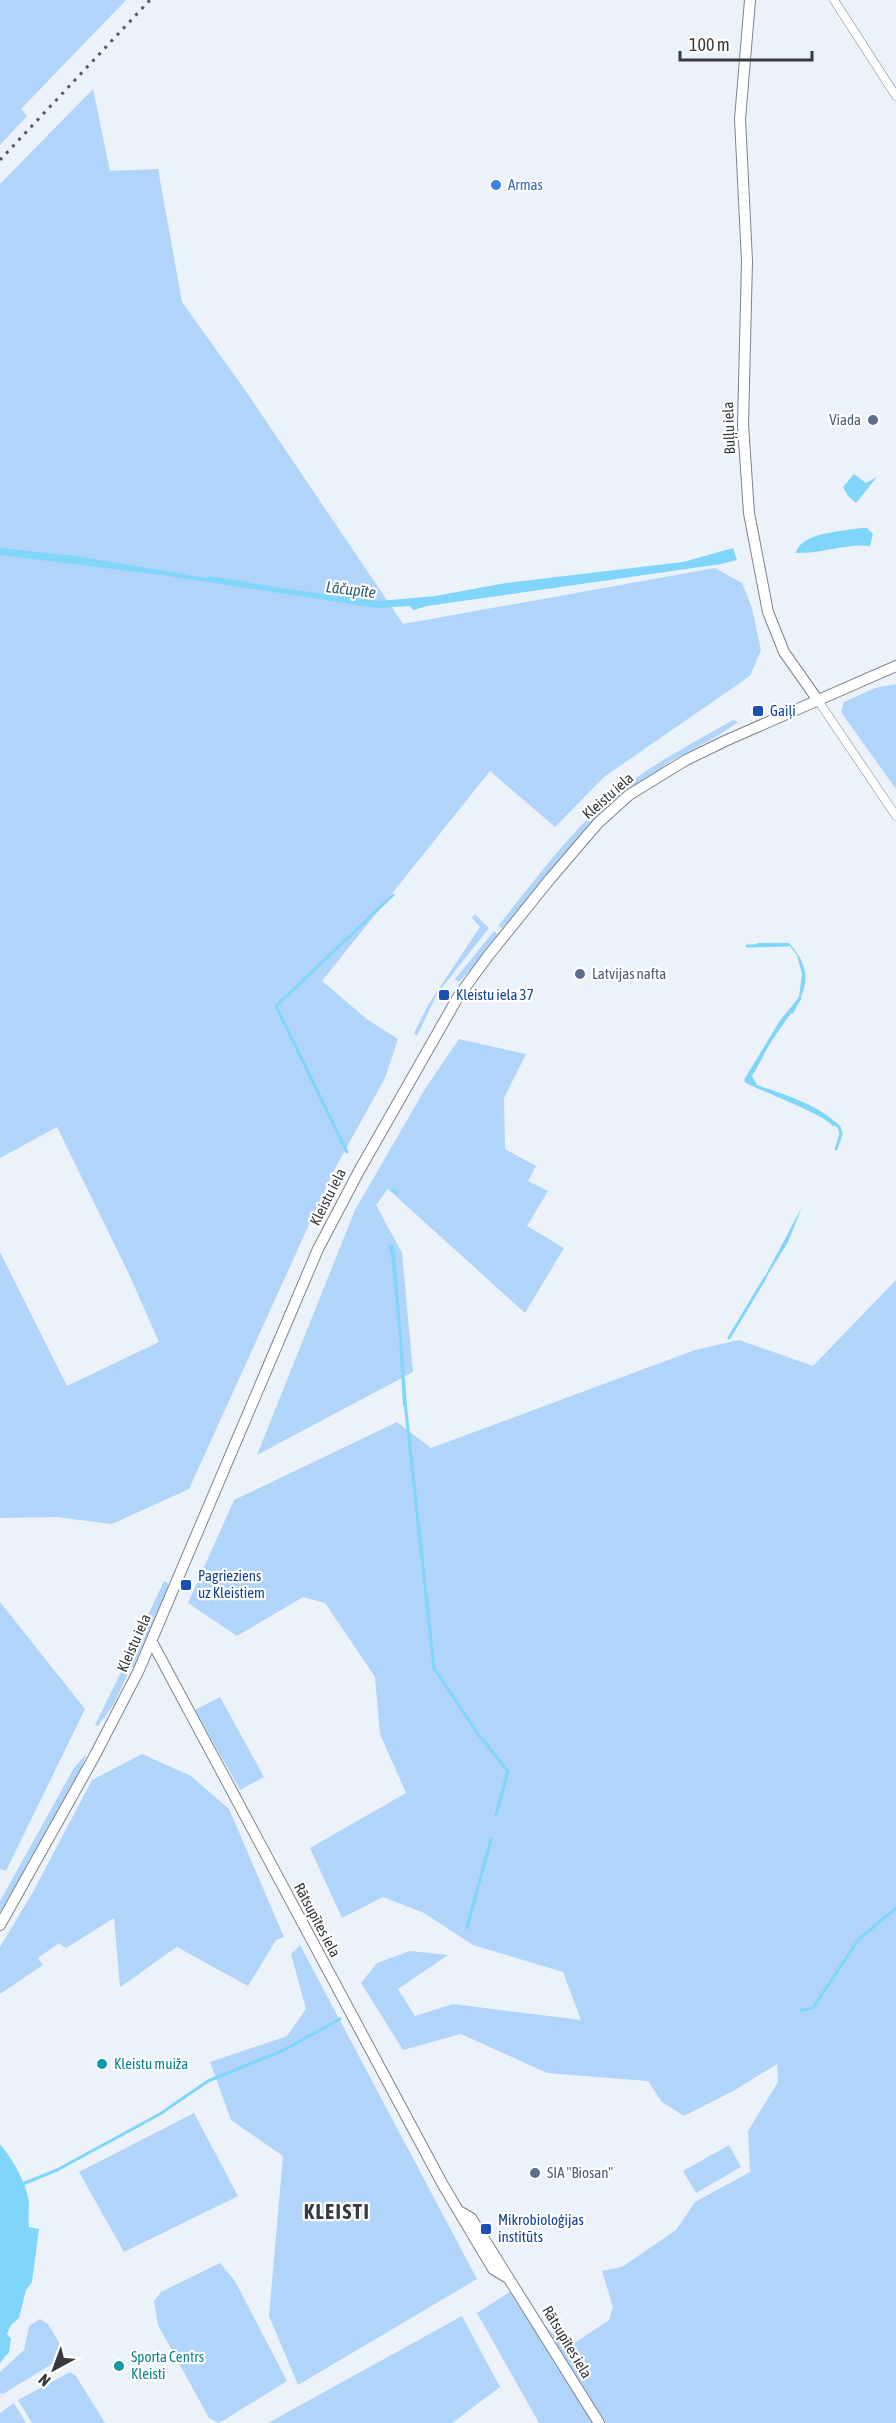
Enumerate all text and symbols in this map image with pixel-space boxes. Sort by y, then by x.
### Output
scale bar [680,24,812,62]
text: 100 m [689,34,730,55]
place label: Armas [508,176,543,193]
marker: Armas [489,178,503,192]
street label: Buļļu iela [719,401,738,455]
place label: Viada [829,411,861,428]
marker: Viada [866,413,880,427]
water label: Lāčupīte [325,577,377,602]
place label: Gaiļi [770,702,796,719]
marker: Gaiļi [751,704,765,718]
street label: Kleistu iela [579,769,636,822]
place label: Latvijas nafta [592,965,666,982]
marker: Latvijas nafta [573,967,587,981]
place label: Kleistu iela 37 [456,986,534,1003]
marker: Kleistu iela 37 [437,988,451,1002]
street label: Kleistu iela [306,1165,349,1228]
place label: Pagrieziens uz Kleistiem [198,1567,265,1601]
marker: Pagrieziens uz Kleistiem [179,1578,193,1592]
street label: Kleistu iela [113,1611,154,1674]
street label: Rātsupītes iela [291,1880,344,1960]
place label: Kleistu muiža [114,2055,188,2072]
marker: Kleistu muiža [95,2057,109,2071]
place label: SIA "Biosan" [547,2164,613,2181]
marker: SIA "Biosan" [528,2166,542,2180]
district label: KLEISTI [304,2199,370,2223]
place label: Mikrobioloģijas institūts [498,2211,584,2245]
marker: Mikrobioloģijas institūts [479,2222,493,2236]
street label: Rātsupītes iela [539,2302,596,2381]
north arrow [24,2339,84,2399]
place label: Sporta Centrs Kleisti [131,2348,204,2382]
marker: Sporta Centrs Kleisti [112,2359,126,2373]
text: N [35,2370,54,2390]

